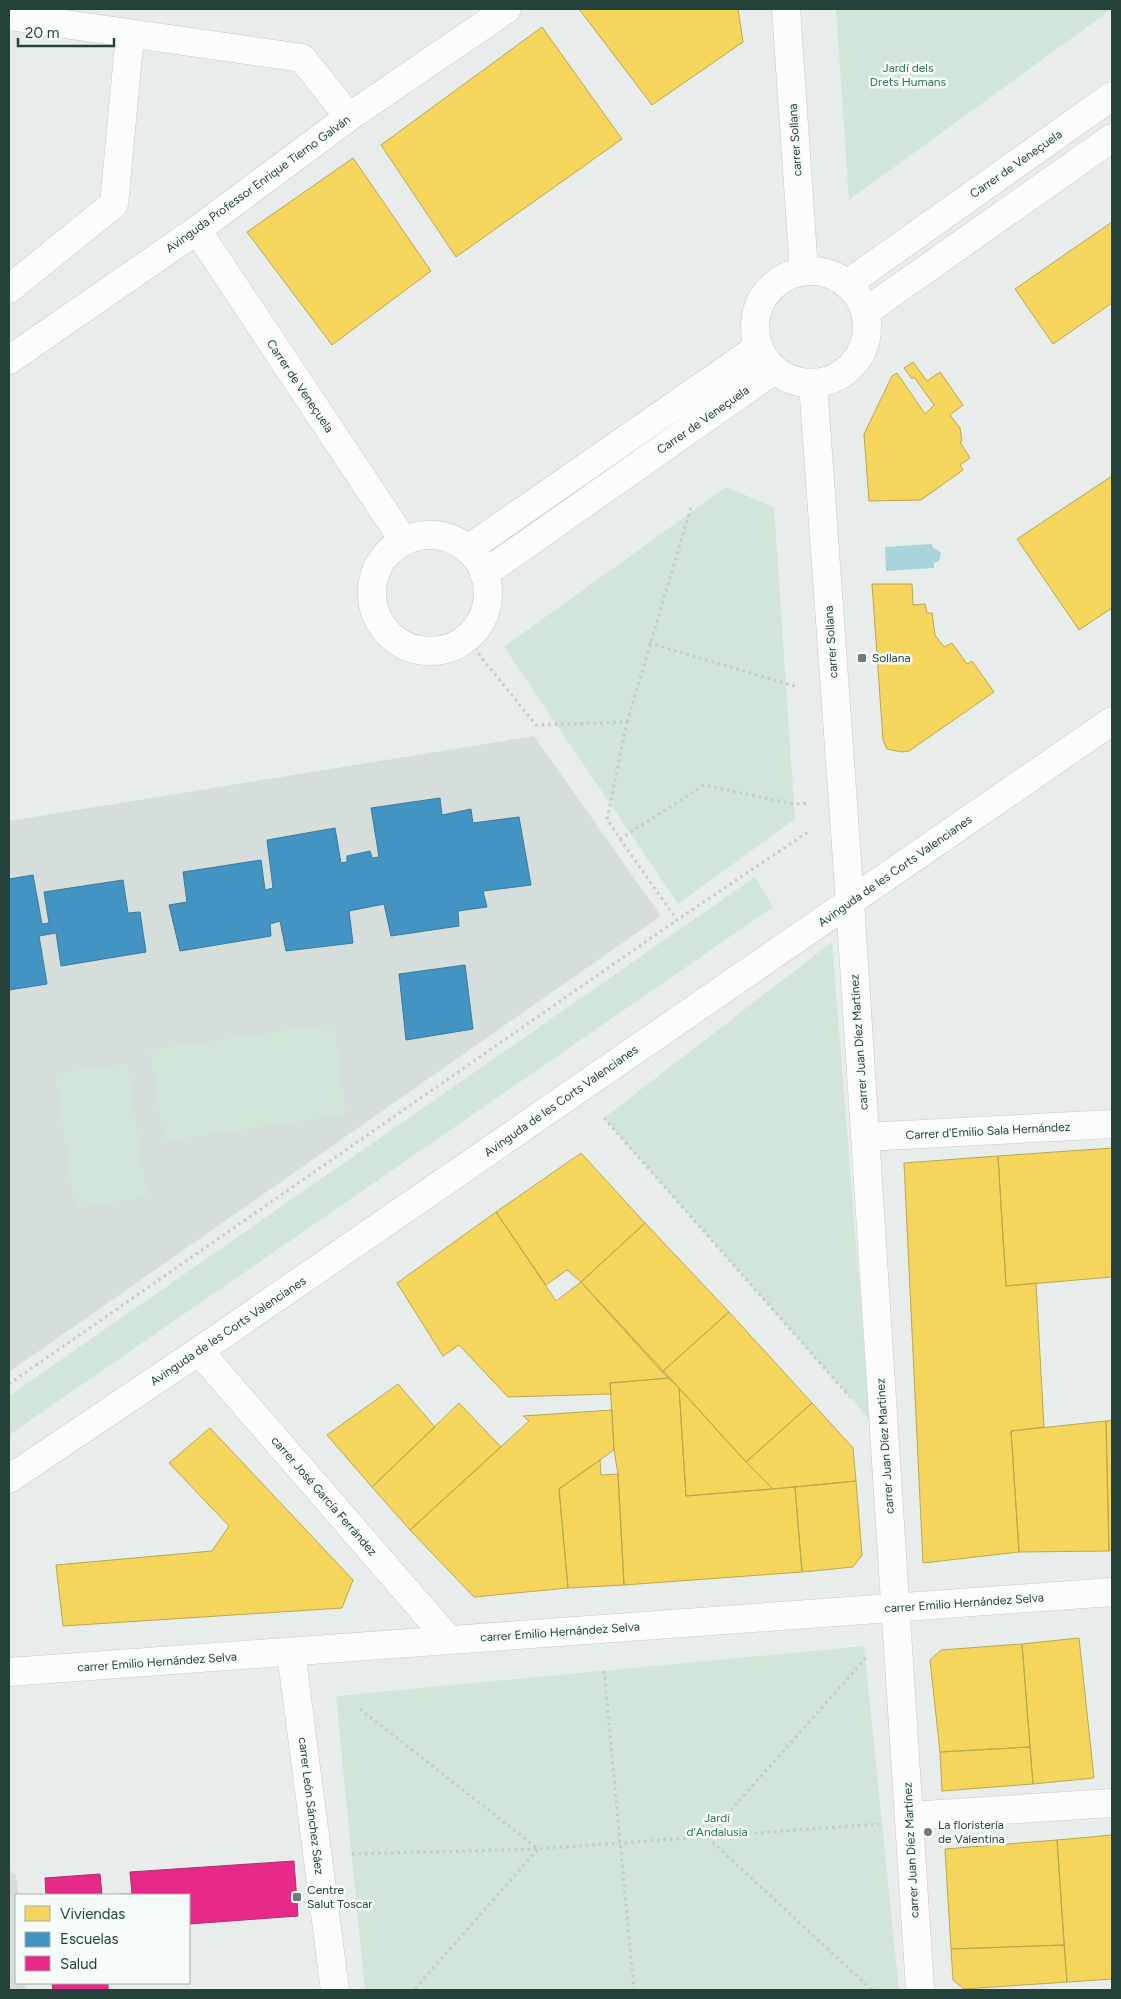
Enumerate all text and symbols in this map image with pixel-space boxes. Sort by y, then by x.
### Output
scale bar [18,15,114,47]
text: 20 m [25,24,59,42]
park label: Jardí dels Drets Humans [870,61,947,89]
street label: carrer Sollana [785,103,805,177]
street label: Avinguda Professor Enrique Tierno Galván [163,112,353,256]
street label: Carrer de Veneçuela [967,127,1065,201]
street label: Carrer de Veneçuela [264,337,336,435]
street label: Carrer de Veneçuela [654,383,752,457]
street label: carrer Sollana [821,605,841,679]
place label: Sollana [872,651,911,665]
marker: Sollana [856,652,868,664]
street label: Avinguda de les Corts Valencianes [815,812,975,930]
street label: carrer Juan Díez Martínez [847,973,871,1110]
street label: Avinguda de les Corts Valencianes [481,1042,641,1160]
street label: Carrer d'Emilio Sala Hernández [905,1120,1071,1142]
street label: Avinguda de les Corts Valencianes [148,1273,309,1388]
street label: carrer Juan Díez Martínez [873,1377,897,1514]
street label: carrer José García Ferrández [268,1433,380,1559]
street label: carrer Emilio Hernández Selva [884,1590,1044,1616]
street label: carrer Emilio Hernández Selva [480,1619,640,1645]
street label: carrer Emilio Hernández Selva [77,1649,237,1675]
street label: carrer León Sánchez Sáez [296,1736,326,1876]
street label: carrer Juan Díez Martínez [900,1782,922,1918]
park label: Jardí d'Andalusia [686,1811,748,1839]
place label: La floristería de Valentina [938,1818,1005,1846]
marker: La floristería de Valentina [922,1826,934,1838]
place label: Centre Salut Toscar [307,1883,372,1911]
marker: Centre Salut Toscar [291,1891,303,1903]
legend [15,1894,190,1984]
text: Viviendas [60,1905,125,1923]
text: Escuelas [60,1930,119,1948]
text: Salud [60,1955,97,1973]

